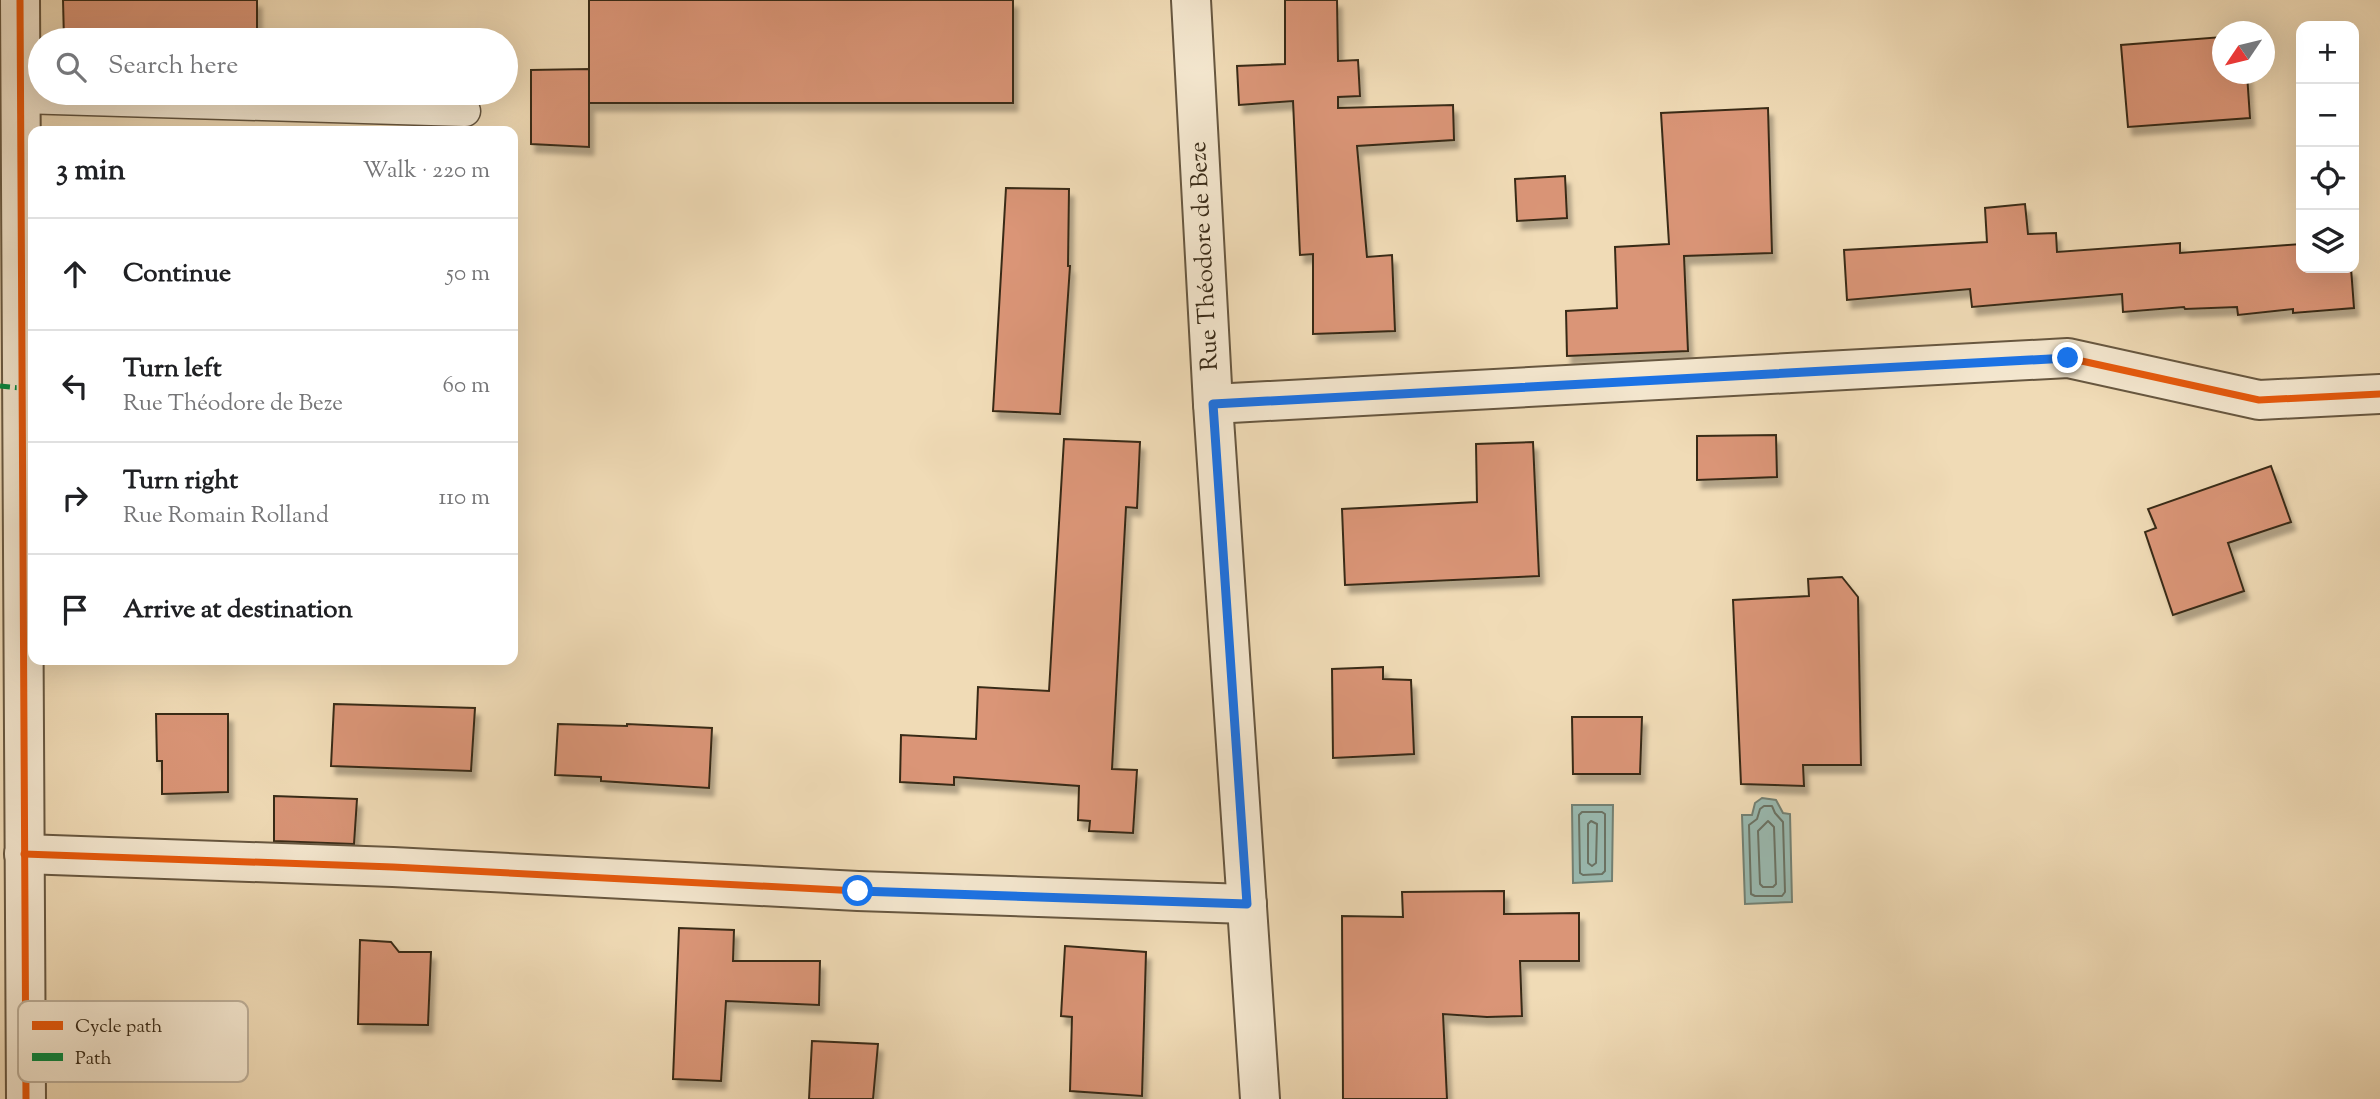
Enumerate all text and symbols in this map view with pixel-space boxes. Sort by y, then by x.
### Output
north arrow [2212,21,2275,84]
map controls [2296,21,2359,273]
button: + [2296,21,2359,84]
search box [28,28,518,105]
icon: search [52,48,90,86]
text: Search here [108,48,238,85]
button: − [2296,84,2359,147]
street label: Rue Théodore de Beze [1182,140,1228,372]
button: locate [2296,147,2359,210]
text: 3 min [56,150,126,193]
text: Walk · 220 m [363,155,490,188]
button: layers [2296,210,2359,273]
icon: ahead [56,255,94,293]
text: Continue [123,256,231,293]
text: 50 m [446,258,490,291]
route end [2052,342,2083,373]
text: Turn left [123,351,222,388]
icon: left [56,367,94,405]
text: 60 m [442,370,490,403]
text: Rue Théodore de Beze [123,388,343,421]
text: Turn right [123,463,238,500]
icon: right [56,479,94,517]
text: 110 m [439,482,490,515]
text: Rue Romain Rolland [123,500,329,533]
icon: arrive [56,591,94,629]
text: Arrive at destination [123,592,353,629]
route start [842,875,873,906]
legend [18,1001,248,1082]
text: Cycle path [75,1014,162,1041]
text: Path [75,1046,112,1073]

